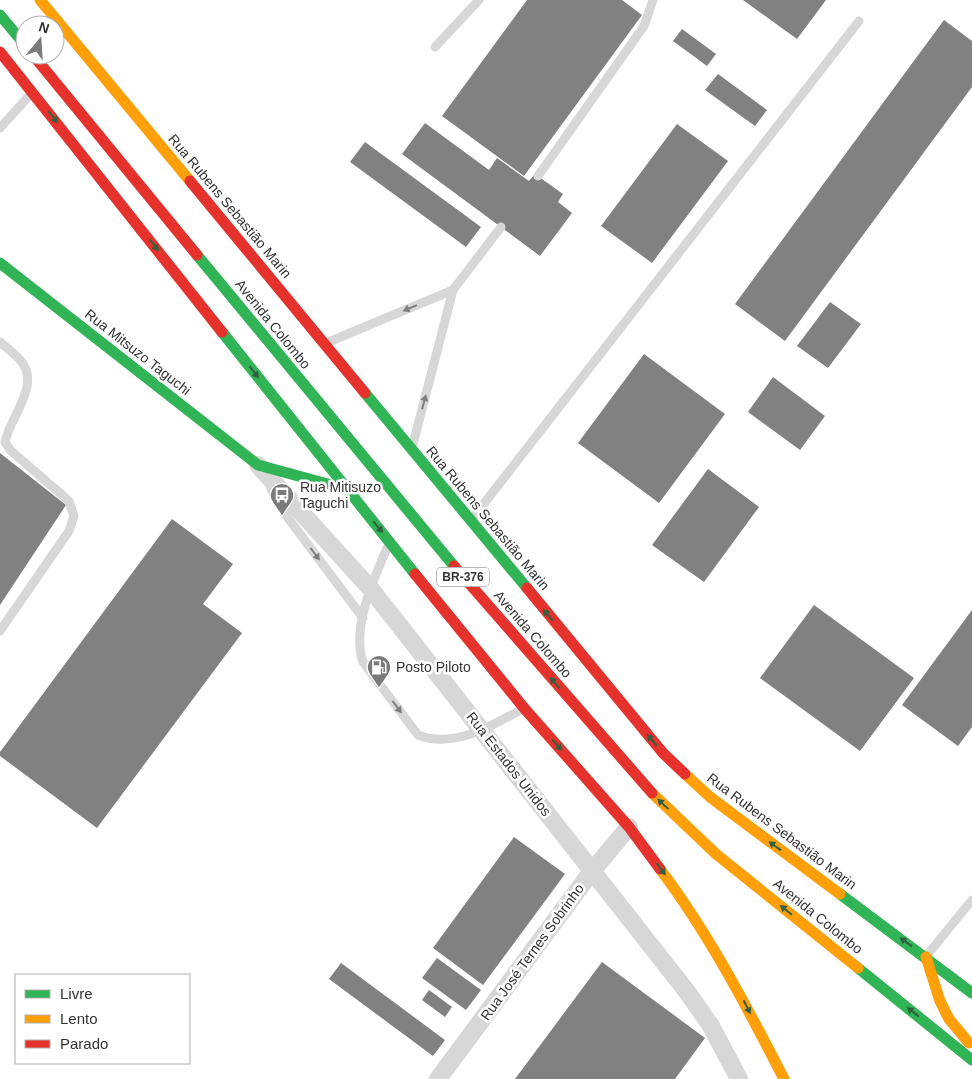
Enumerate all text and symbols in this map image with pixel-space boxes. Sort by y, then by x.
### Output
north arrow [15,15,65,65]
text: N [37,18,51,37]
one-way arrow [47,110,58,123]
street label: Rua Rubens Sebastião Marin [165,131,295,281]
one-way arrow [148,238,159,251]
street label: Avenida Colombo [232,276,314,372]
one-way arrow [403,304,417,312]
street label: Rua Mitsuzo Taguchi [82,306,194,398]
one-way arrow [249,366,260,379]
one-way arrow [420,395,428,410]
street label: Rua Rubens Sebastião Marin [423,443,553,593]
place label: Rua Mitisuzo Taguchi [300,479,381,511]
bus stop icon: Rua Mitisuzo Taguchi [269,482,295,516]
one-way arrow [372,520,383,533]
one-way arrow [309,547,320,560]
road number: BR-376 [437,568,489,586]
street label: Avenida Colombo [491,587,575,681]
one-way arrow [543,609,554,622]
fuel station icon: Posto Piloto [366,654,392,688]
place label: Posto Piloto [396,659,471,675]
one-way arrow [550,676,561,689]
one-way arrow [392,700,402,714]
street label: Rua Estados Unidos [463,709,555,819]
one-way arrow [646,735,658,747]
one-way arrow [551,738,562,751]
street label: Rua Rubens Sebastião Marin [704,770,860,892]
one-way arrow [658,798,670,810]
one-way arrow [769,840,782,851]
one-way arrow [655,863,665,876]
street label: Avenida Colombo [770,875,866,957]
street label: Rua José Ternes Sobrinho [477,880,587,1023]
one-way arrow [780,905,793,916]
one-way arrow [899,937,913,947]
legend [15,974,190,1064]
text: Livre [60,985,93,1002]
one-way arrow [743,1000,751,1014]
one-way arrow [907,1006,920,1017]
text: Lento [60,1010,98,1027]
text: Parado [60,1035,108,1052]

